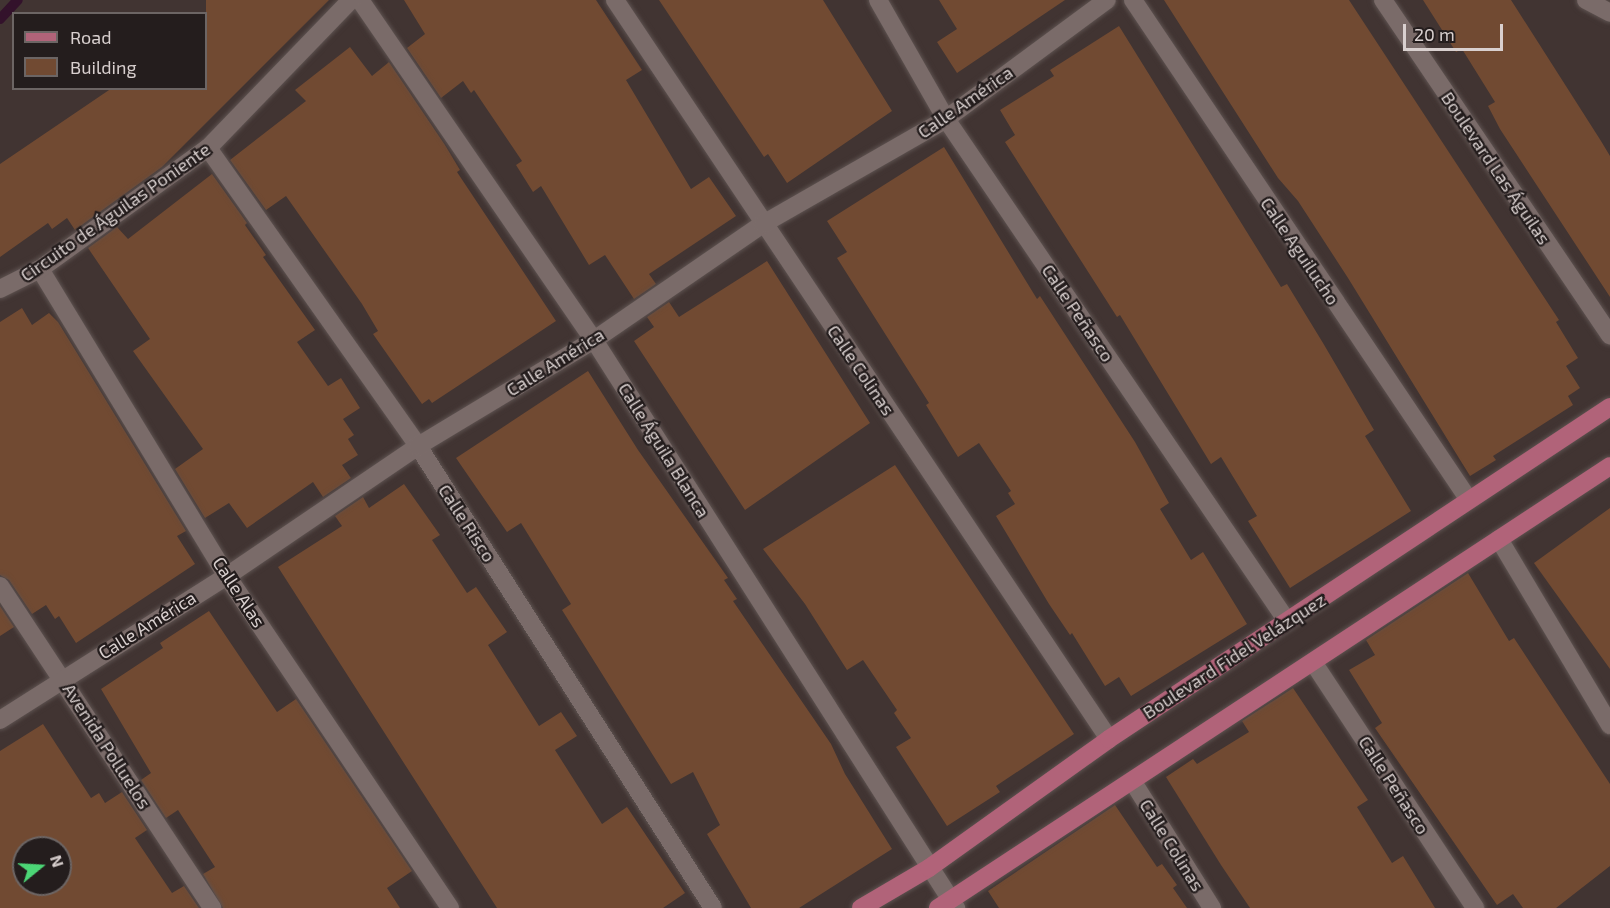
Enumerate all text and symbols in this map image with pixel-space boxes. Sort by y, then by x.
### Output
legend [12,12,207,90]
scale bar [1406,12,1506,50]
text: 20 m [1414,23,1455,45]
text: Road [70,26,111,48]
text: Building [70,56,137,78]
street label: Calle América [913,61,1017,143]
street label: Boulevard Las Águilas [1437,87,1555,249]
street label: Circuito de Águilas Poniente [16,138,214,286]
street label: Calle Aguilucho [1256,193,1344,309]
street label: Calle Peñasco [1037,260,1119,366]
street label: Calle Colinas [823,321,899,419]
street label: Calle América [502,323,608,401]
street label: Calle Águila Blanca [614,378,714,522]
street label: Calle Risco [434,480,500,566]
street label: Calle Alas [208,553,270,631]
street label: Calle América [94,586,200,664]
street label: Boulevard Fidel Velázquez [1138,589,1330,723]
street label: Avenida Polluelos [58,679,156,813]
street label: Calle Peñasco [1354,732,1434,838]
street label: Calle Colinas [1135,795,1209,895]
north arrow [12,836,72,896]
text: N [47,852,69,869]

